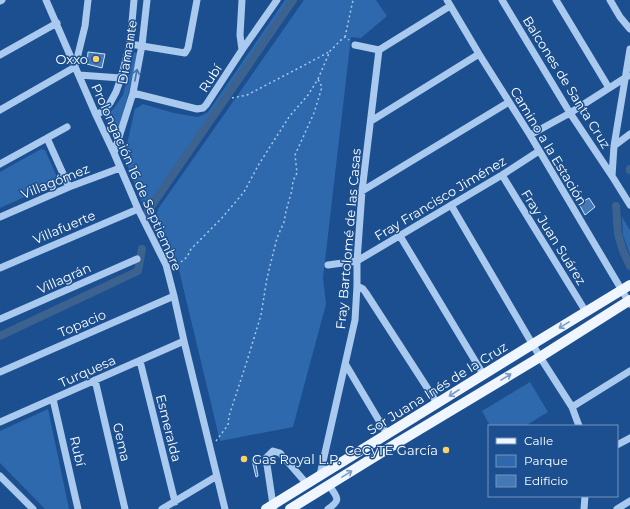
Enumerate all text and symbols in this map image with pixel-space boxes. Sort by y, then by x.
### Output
street label: Balcones de Santa Cruz [520,13,615,151]
street label: Diamante [114,18,140,85]
place label: Oxxo [55,51,88,67]
marker: Oxxo [91,54,101,64]
street label: Rubí [195,60,225,95]
one-way arrow [132,69,140,82]
street label: Prolongación 16 de Septiembre [88,81,186,273]
street label: Camino a la Estación [507,84,591,208]
street label: Fray Bartolomé de las Casas [332,148,364,330]
street label: Fray Francisco Jiménez [371,152,509,244]
street label: Villagómez [18,160,92,202]
street label: Fray Juan Suárez [518,186,590,288]
street label: Villafuerte [30,207,98,247]
street label: Villagrán [35,259,93,297]
street label: Topacio [56,306,108,340]
one-way arrow [558,321,570,329]
street label: Sor Juana Inés de la Cruz [364,338,510,438]
street label: Turquesa [56,351,118,391]
one-way arrow [500,373,512,381]
one-way arrow [449,389,460,397]
street label: Esmeralda [153,393,185,463]
street label: Gema [110,421,134,463]
legend [488,425,618,497]
text: Calle [524,433,553,448]
street label: Rubí [67,434,89,468]
place label: CeCyTE García [345,442,438,458]
marker: CeCyTE García [441,445,451,455]
place label: Gas Royal L.P. [252,451,341,467]
text: Parque [524,453,568,468]
marker: Gas Royal L.P. [239,454,249,464]
one-way arrow [341,469,353,477]
text: Edificio [524,473,568,488]

